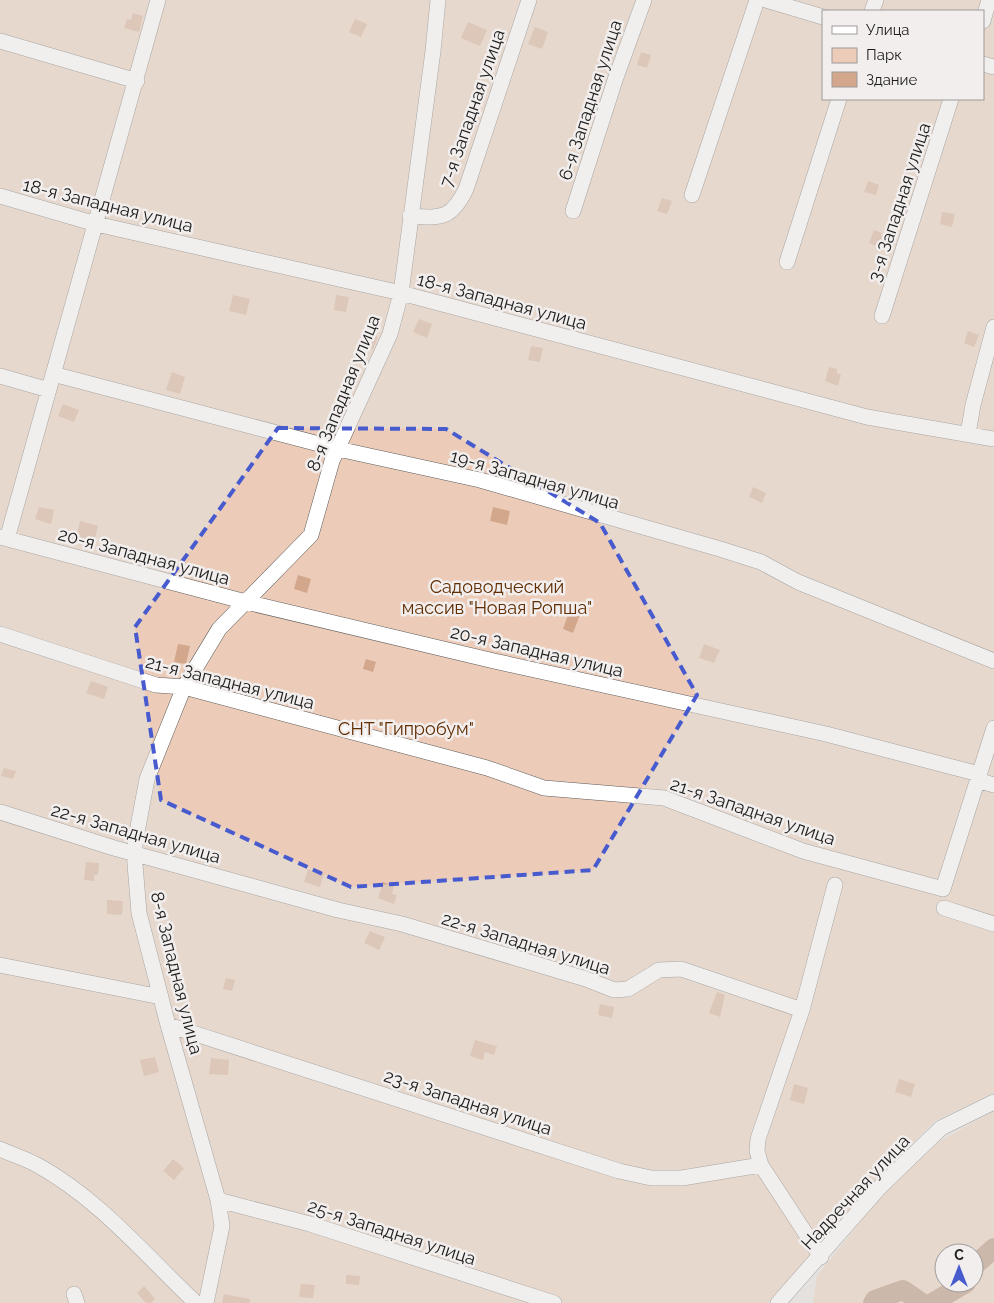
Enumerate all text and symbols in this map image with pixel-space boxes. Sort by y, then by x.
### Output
legend [822,10,984,100]
street label: 6-я Западная улица [554,17,626,183]
text: Улица [866,21,910,39]
street label: 7-я Западная улица [435,26,509,190]
text: Парк [866,46,902,64]
text: Здание [866,71,918,89]
street label: 3-я Западная улица [863,120,935,284]
street label: 18-я Западная улица [21,174,195,236]
street label: 18-я Западная улица [415,268,589,334]
street label: 8-я Западная улица [302,312,384,474]
street label: 19-я Западная улица [448,445,622,513]
street label: 20-я Западная улица [56,523,232,589]
park label: Садоводческий массив "Новая Ропша" [402,576,592,618]
street label: 20-я Западная улица [449,621,625,681]
street label: 21-я Западная улица [143,651,317,713]
park label: СНТ "Гипробум" [338,718,474,739]
street label: 21-я Западная улица [668,773,838,849]
street label: 22-я Западная улица [49,799,223,867]
street label: 8-я Западная улица [147,889,207,1057]
street label: 22-я Западная улица [439,907,613,979]
street label: 23-я Западная улица [381,1065,555,1139]
street label: Надречная улица [796,1130,914,1254]
street label: 25-я Западная улица [305,1195,479,1269]
north arrow [934,1243,984,1293]
text: С [954,1247,964,1263]

